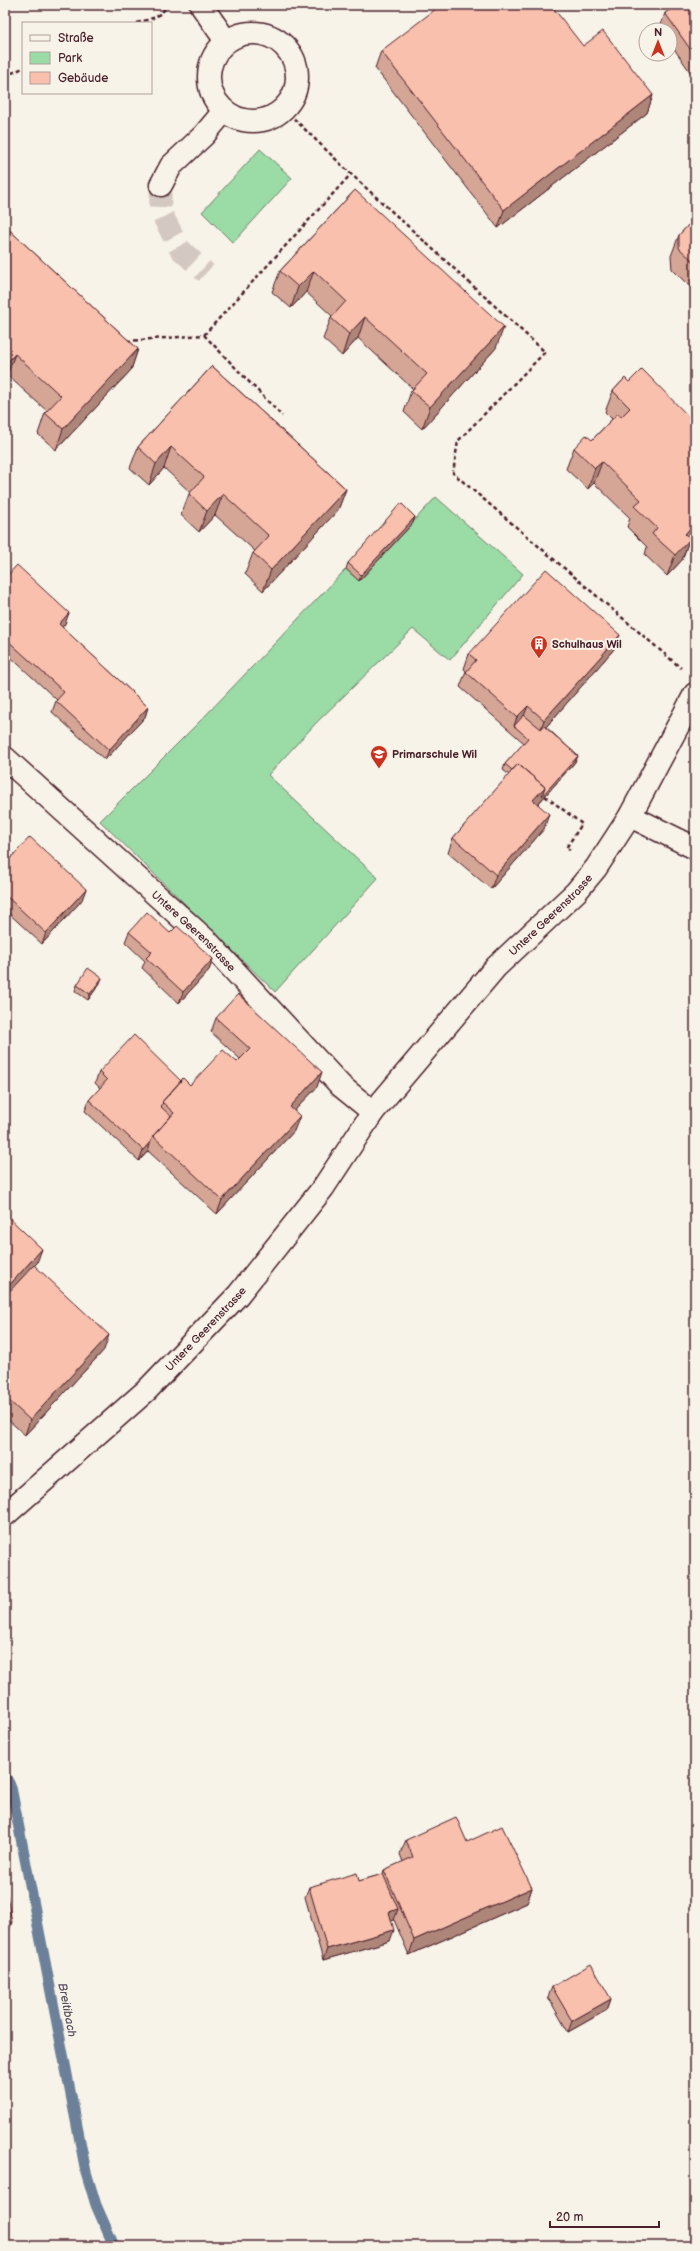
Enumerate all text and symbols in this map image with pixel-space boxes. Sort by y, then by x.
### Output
legend [22,22,152,94]
north arrow [638,22,678,62]
text: N [654,26,662,39]
text: Straße [58,31,94,46]
text: Park [58,51,82,66]
text: Gebäude [58,71,108,86]
building icon: Schulhaus Wil [529,634,549,659]
place label: Schulhaus Wil [552,638,622,651]
school or university icon: Primarschule Wil [369,744,389,769]
place label: Primarschule Wil [392,748,477,761]
street label: Untere Geerenstrasse [506,871,595,958]
street label: Untere Geerenstrasse [149,888,239,974]
street label: Untere Geerenstrasse [162,1284,249,1373]
water label: Breitibach [54,1982,80,2039]
scale bar [550,2203,659,2229]
text: 20 m [556,2210,583,2225]

